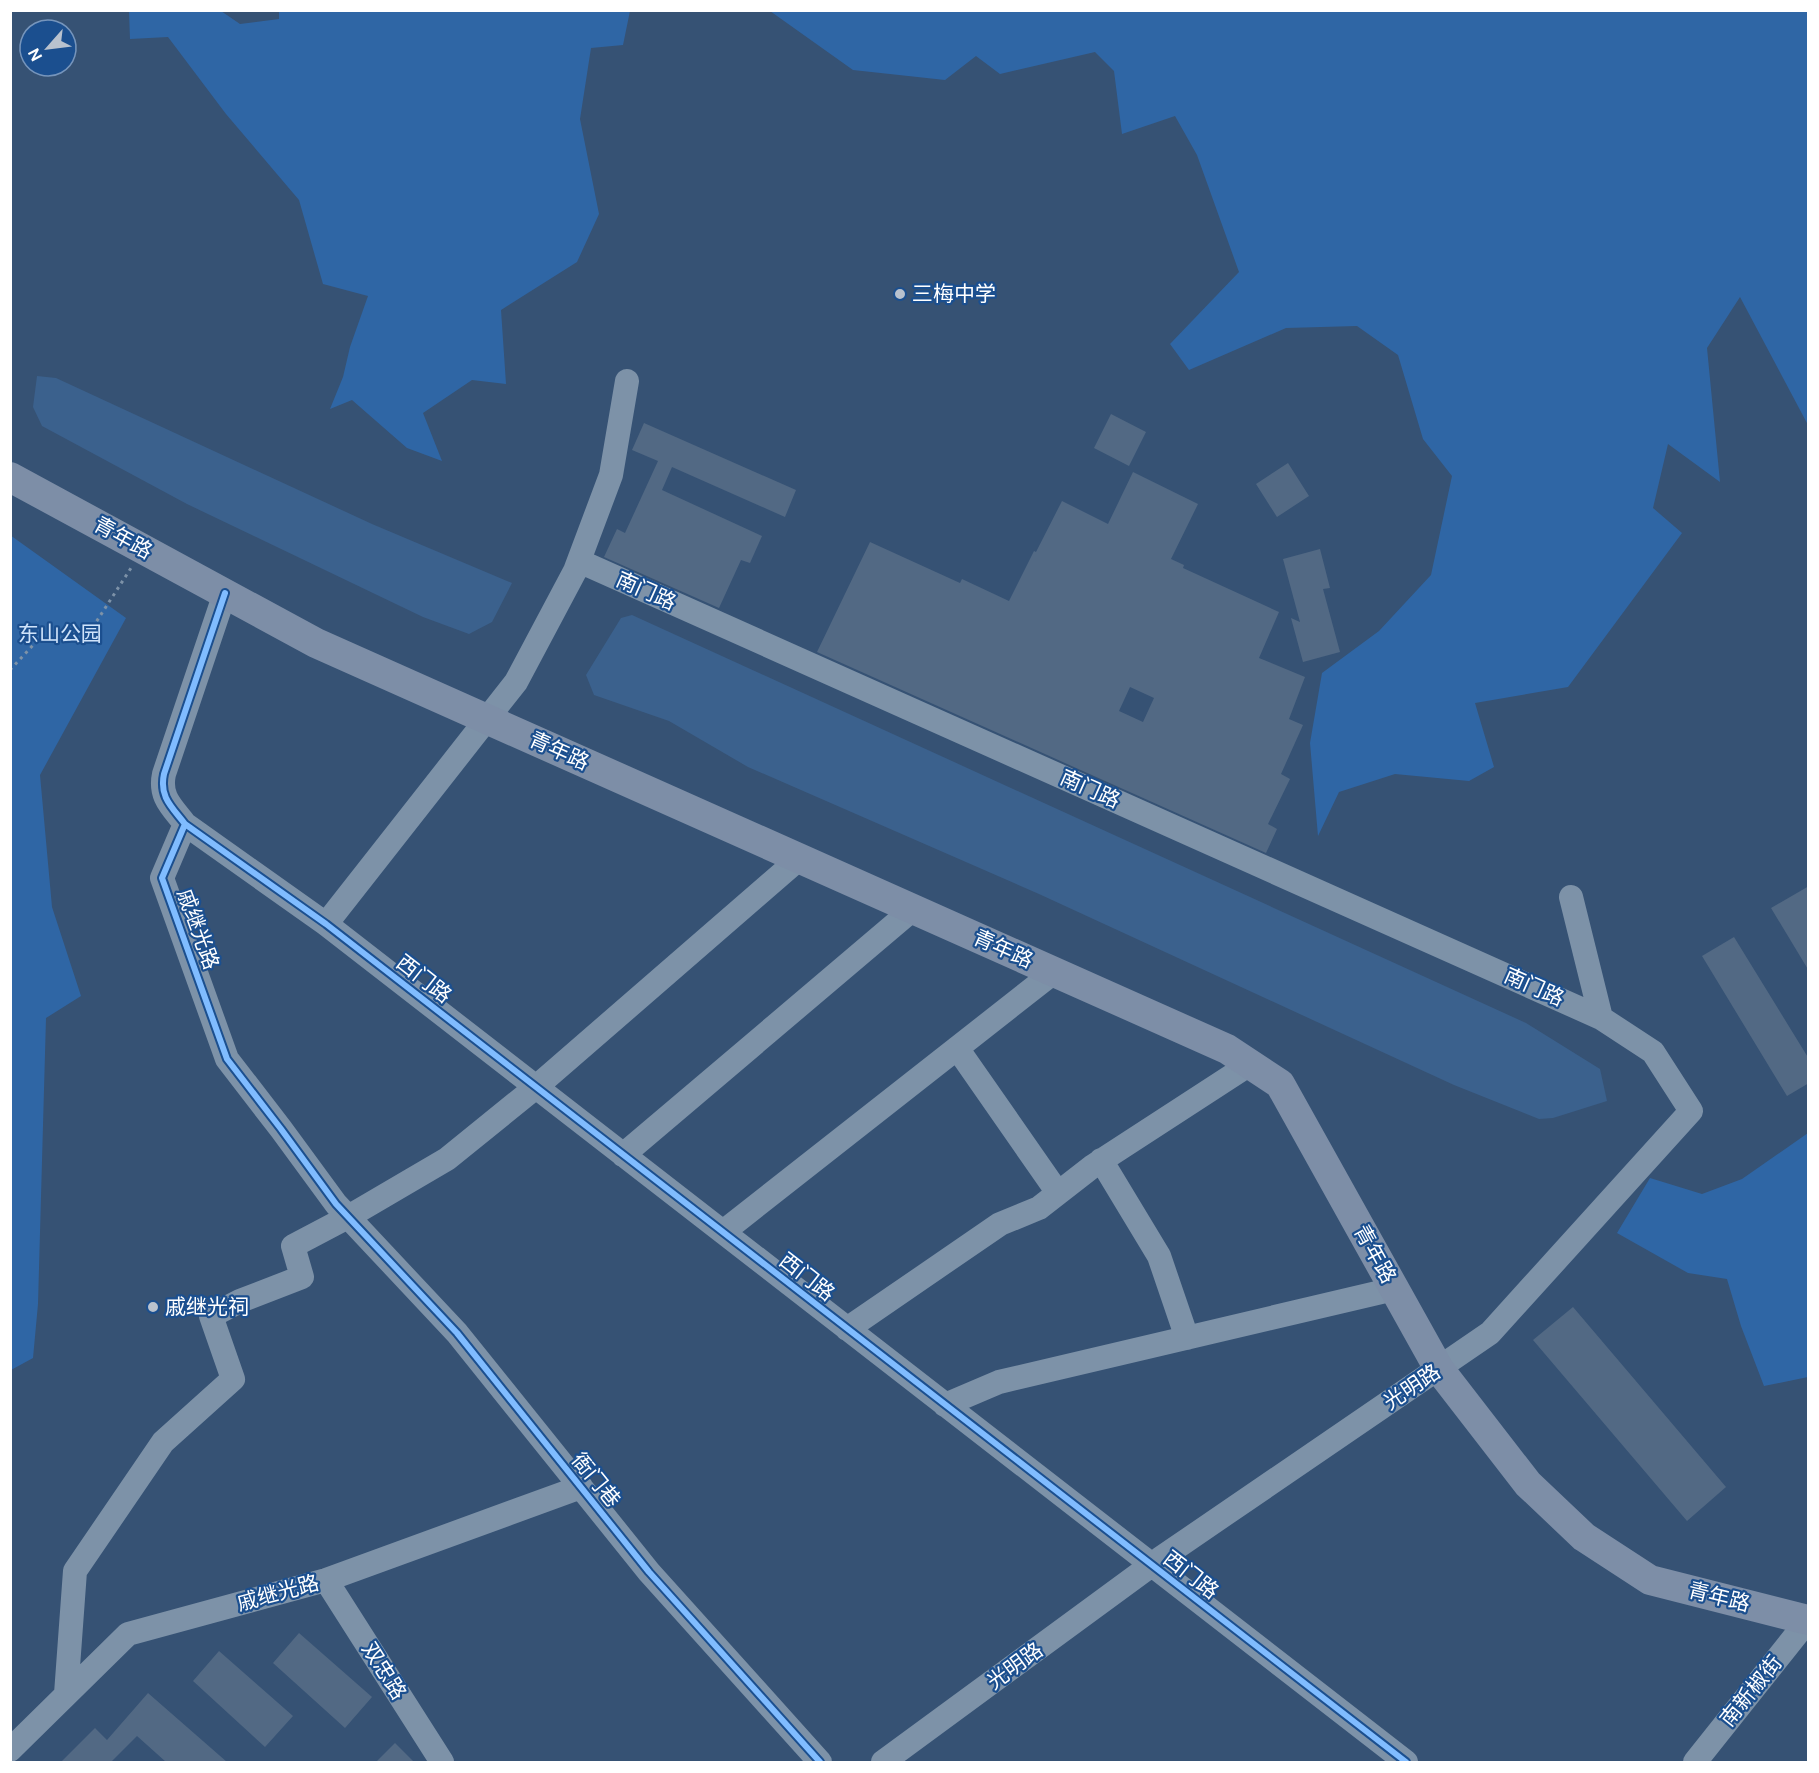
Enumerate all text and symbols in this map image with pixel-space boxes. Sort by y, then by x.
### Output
north arrow [18,18,78,78]
text: N [23,45,47,65]
place label: 三梅中学 [912,280,996,308]
marker: 三梅中学 [893,287,907,301]
street label: 青年路 [89,510,157,566]
street label: 南门路 [612,565,680,617]
park label: 东山公园 [18,620,102,648]
street label: 青年路 [525,725,593,777]
street label: 南门路 [1056,763,1124,815]
street label: 戚继光路 [170,885,226,973]
street label: 青年路 [969,923,1037,975]
street label: 西门路 [391,949,457,1009]
street label: 南门路 [1500,961,1568,1013]
street label: 青年路 [1347,1220,1403,1288]
street label: 西门路 [774,1247,840,1307]
place label: 戚继光祠 [165,1293,249,1321]
marker: 戚继光祠 [146,1300,160,1314]
street label: 光明路 [1378,1358,1446,1416]
street label: 衙门巷 [565,1447,627,1513]
street label: 西门路 [1158,1545,1224,1605]
street label: 戚继光路 [234,1569,322,1617]
street label: 青年路 [1685,1576,1753,1618]
street label: 光明路 [981,1636,1049,1696]
street label: 双忠路 [355,1637,413,1705]
street label: 南新椒街 [1714,1650,1788,1732]

